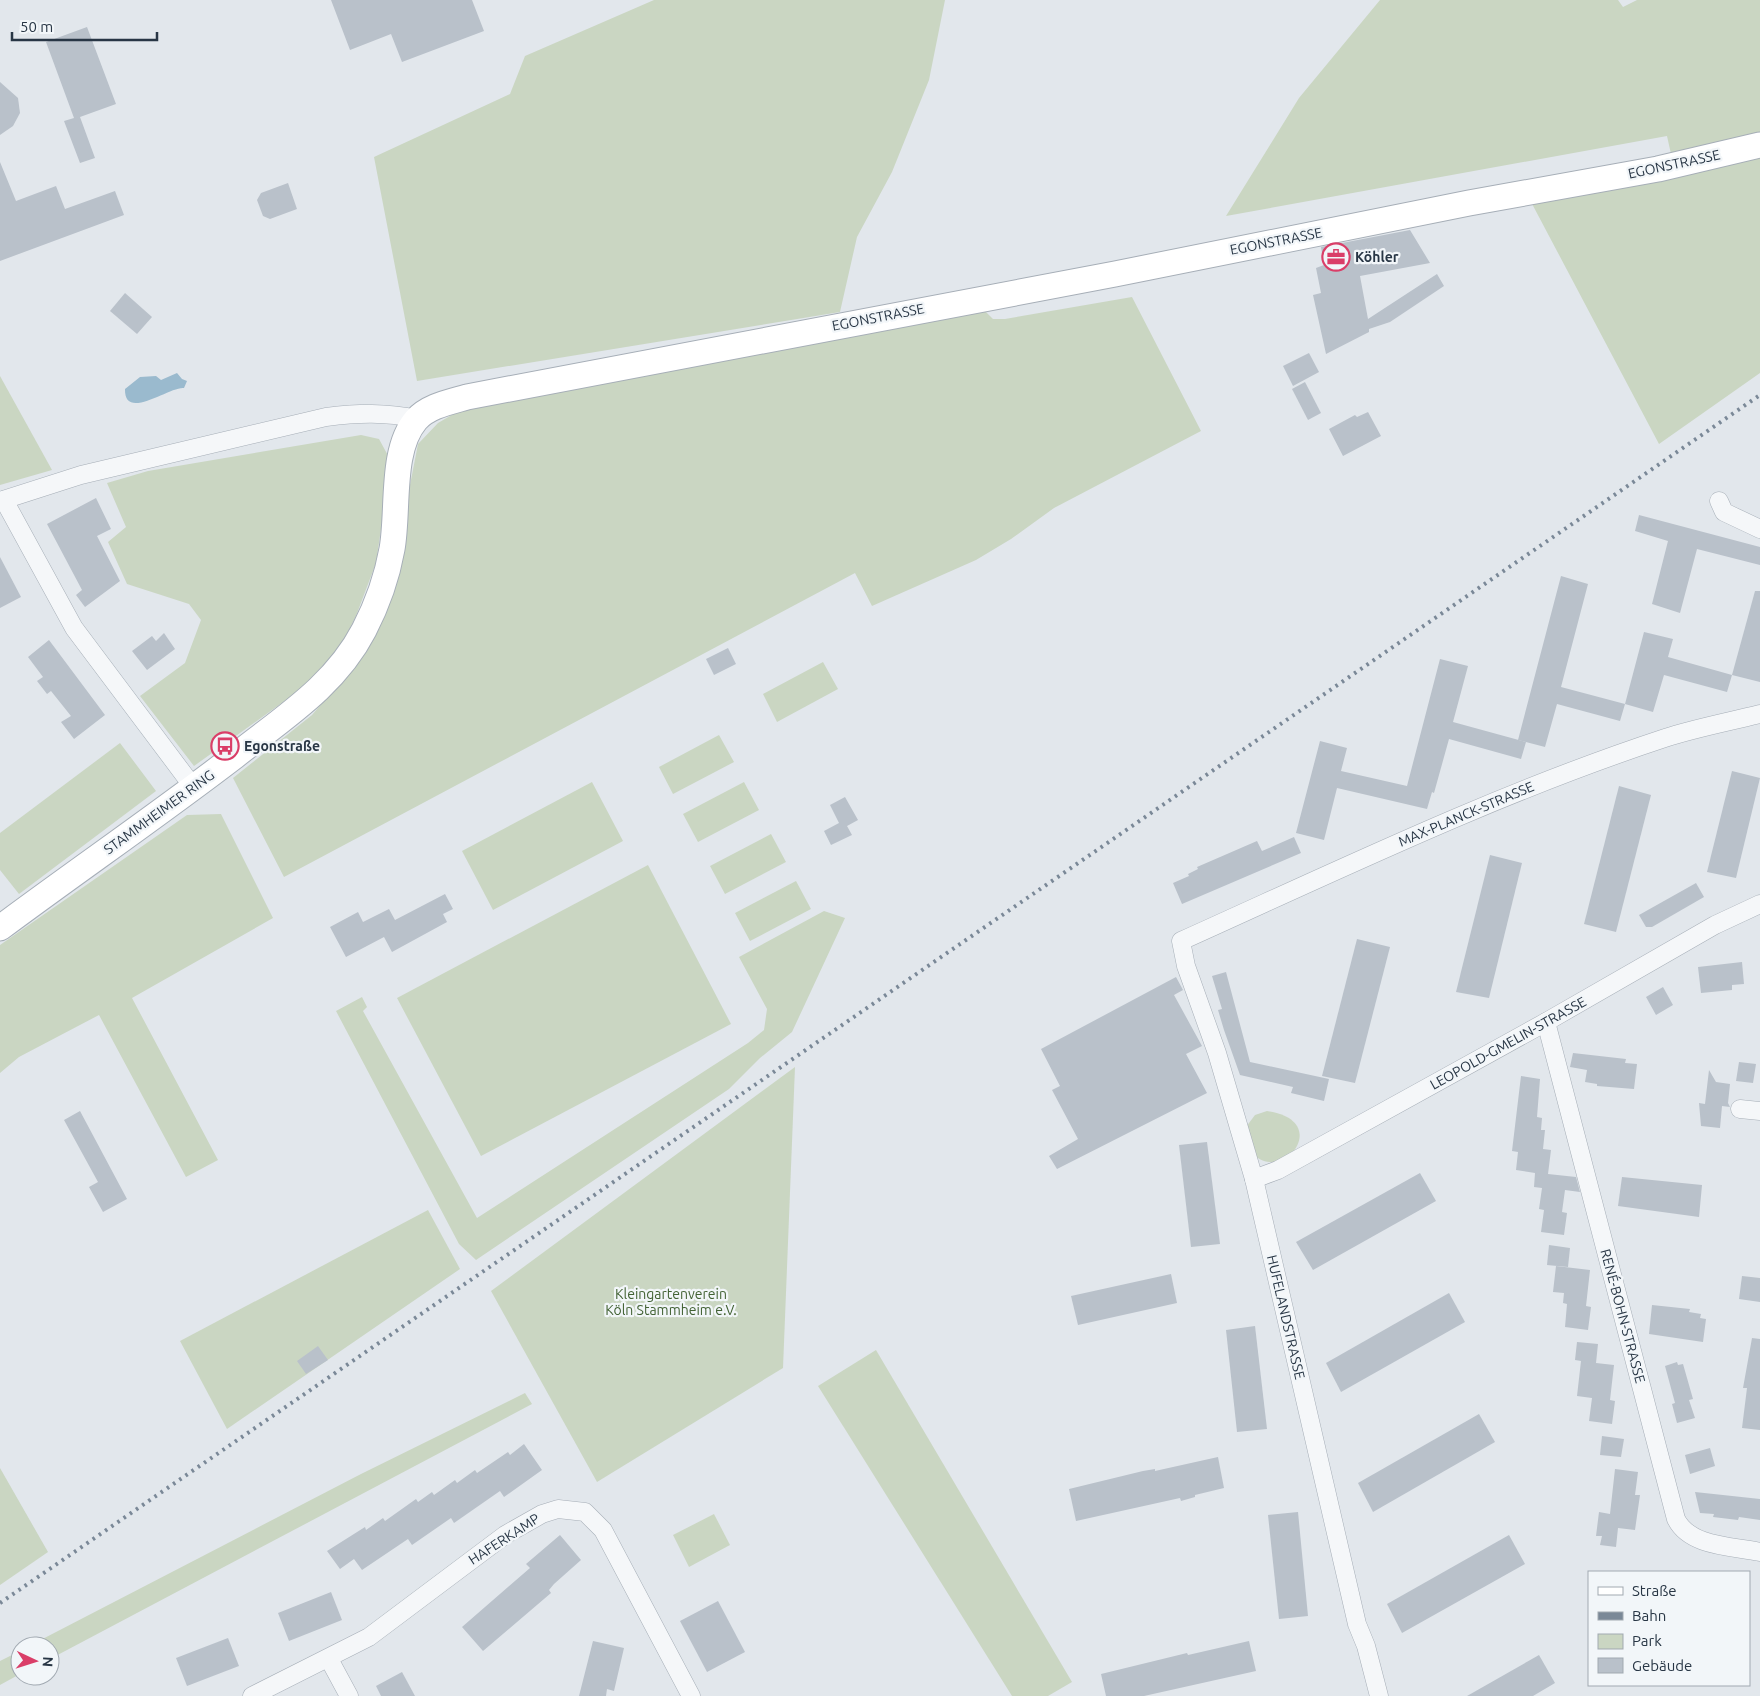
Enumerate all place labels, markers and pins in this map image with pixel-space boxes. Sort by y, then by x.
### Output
office icon: Köhler [1321,242,1351,272]
place label: Köhler [1355,249,1399,265]
bus stop icon: Egonstraße [210,731,240,761]
place label: Egonstraße [244,738,320,754]

